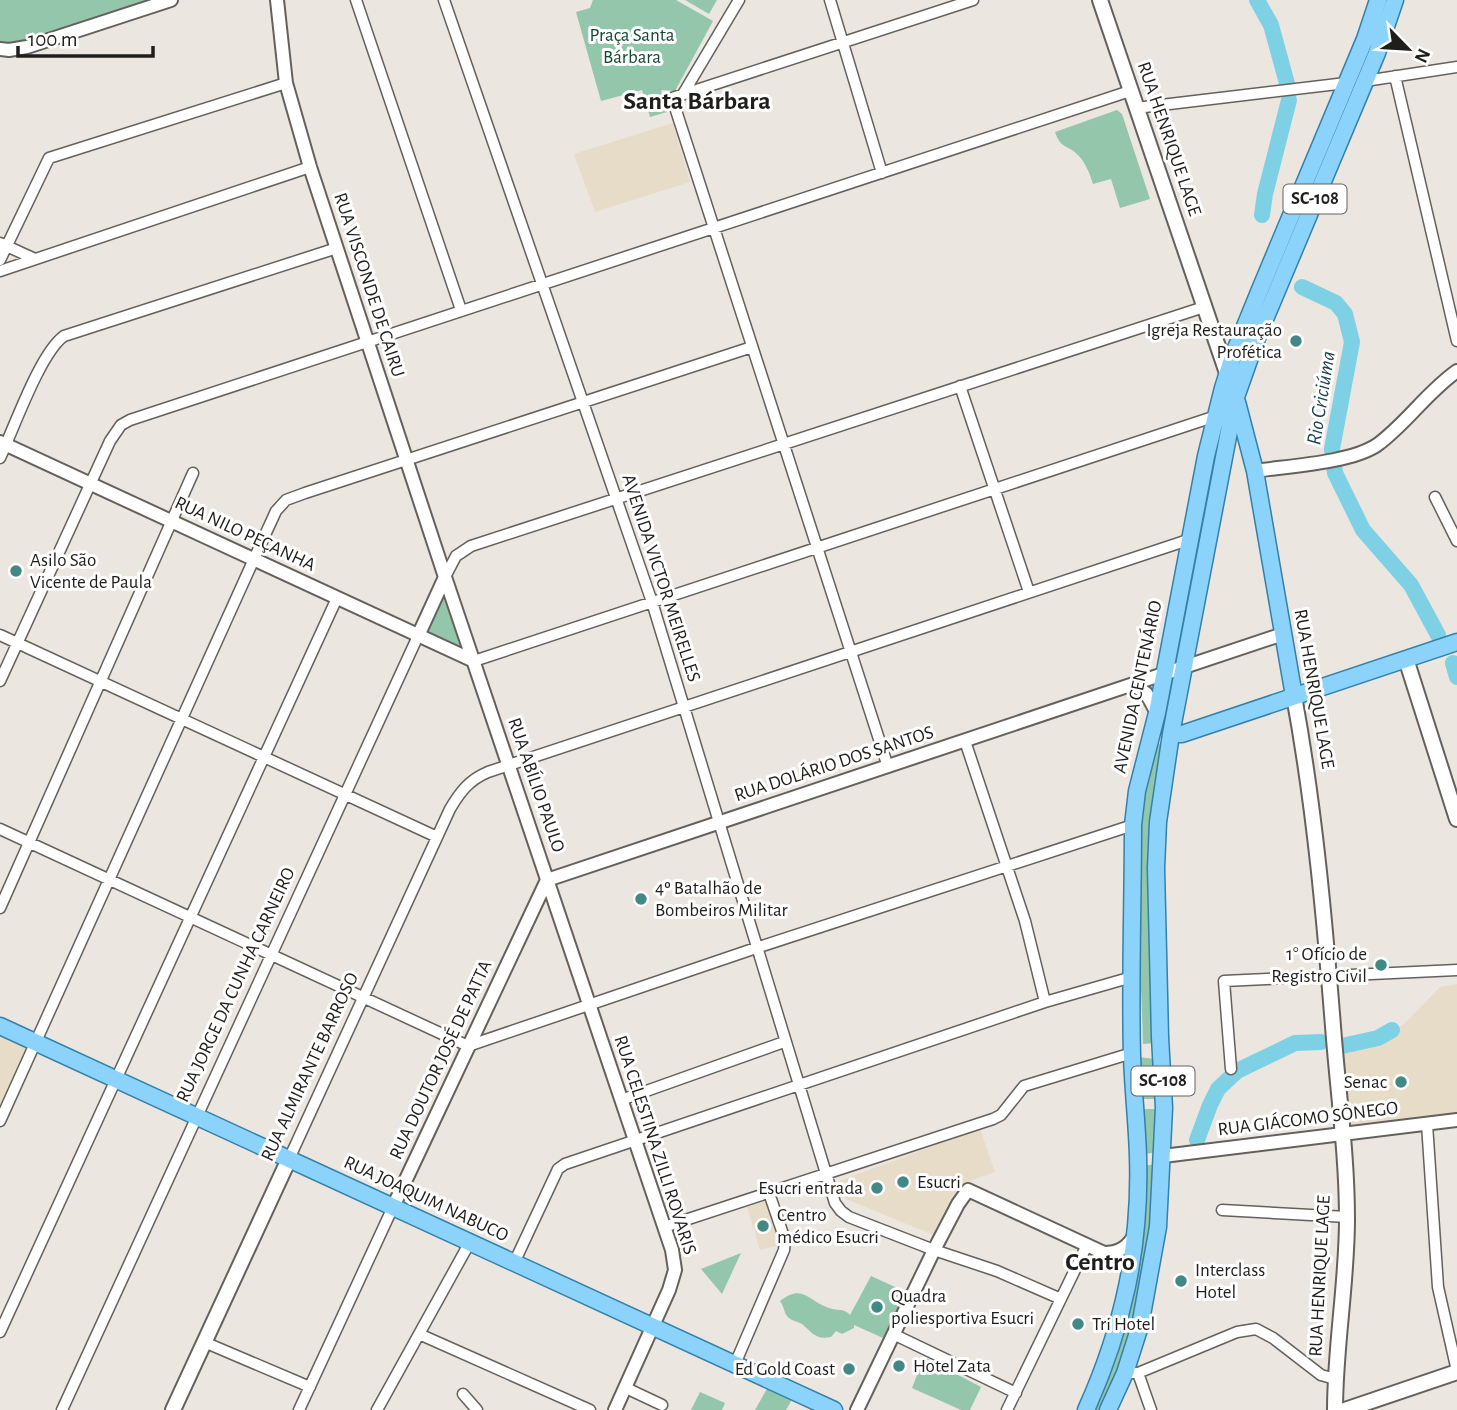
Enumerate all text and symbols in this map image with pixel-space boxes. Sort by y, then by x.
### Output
scale bar [18,14,152,58]
north arrow [1373,14,1443,84]
park label: Praça Santa Bárbara [589,26,675,67]
text: 100 m [28,29,78,50]
text: N [1411,46,1433,66]
street label: RUA HENRIQUE LAGE [1134,59,1204,219]
district label: Santa Bárbara [623,88,771,114]
road number: SC-108 [1284,184,1346,214]
street label: RUA VISCONDE DE CAIRU [330,190,408,380]
place label: Igreja Restauração Profética [1146,321,1282,362]
marker: Igreja Restauração Profética [1288,333,1304,349]
water label: Rio Criciúma [1303,350,1339,446]
street label: AVENIDA VICTOR MEIRELLES [618,472,704,684]
street label: RUA NILO PEÇANHA [172,493,318,575]
place label: Asilo São Vicente de Paula [30,551,152,592]
marker: Asilo São Vicente de Paula [8,563,24,579]
street label: AVENIDA CENTENÁRIO [1108,598,1166,775]
street label: RUA HENRIQUE LAGE [1291,608,1337,770]
street label: RUA ABÍLIO PAULO [504,715,570,855]
street label: RUA DOLÁRIO DOS SANTOS [731,721,936,805]
street label: RUA JORGE DA CUNHA CARNEIRO [173,865,299,1105]
place label: 4º Batalhão de Bombeiros Militar [655,879,788,920]
marker: 4º Batalhão de Bombeiros Militar [633,891,649,907]
place label: 1° Ofício de Registro Civil [1271,945,1367,986]
street label: RUA DOUTOR JOSÉ DE PATTA [385,957,496,1162]
marker: 1° Ofício de Registro Civil [1373,957,1389,973]
street label: RUA ALMIRANTE BARROSO [258,970,362,1164]
street label: RUA CELESTINA ZILLI ROVARIS [611,1033,699,1257]
road number: SC-108 [1132,1066,1194,1096]
place label: Senac [1344,1073,1387,1092]
marker: Senac [1393,1074,1409,1090]
street label: RUA GIÁCOMO SÔNEGO [1217,1097,1399,1139]
street label: RUA JOAQUIM NABUCO [341,1153,511,1245]
place label: Esucri [917,1173,961,1192]
marker: Esucri [895,1174,911,1190]
place label: Esucri entrada [758,1179,863,1198]
marker: Esucri entrada [869,1180,885,1196]
street label: RUA HENRIQUE LAGE [1306,1195,1334,1357]
place label: Centro médico Esucri [777,1206,879,1247]
marker: Centro médico Esucri [755,1218,771,1234]
district label: Centro [1065,1249,1135,1275]
place label: Interclass Hotel [1195,1261,1265,1302]
marker: Interclass Hotel [1173,1273,1189,1289]
place label: Quadra poliesportiva Esucri [891,1287,1034,1328]
marker: Quadra poliesportiva Esucri [869,1299,885,1315]
place label: Tri Hotel [1092,1315,1155,1334]
marker: Tri Hotel [1070,1316,1086,1332]
place label: Hotel Zata [913,1357,991,1376]
marker: Hotel Zata [891,1358,907,1374]
place label: Ed Gold Coast [735,1360,835,1379]
marker: Ed Gold Coast [841,1361,857,1377]

